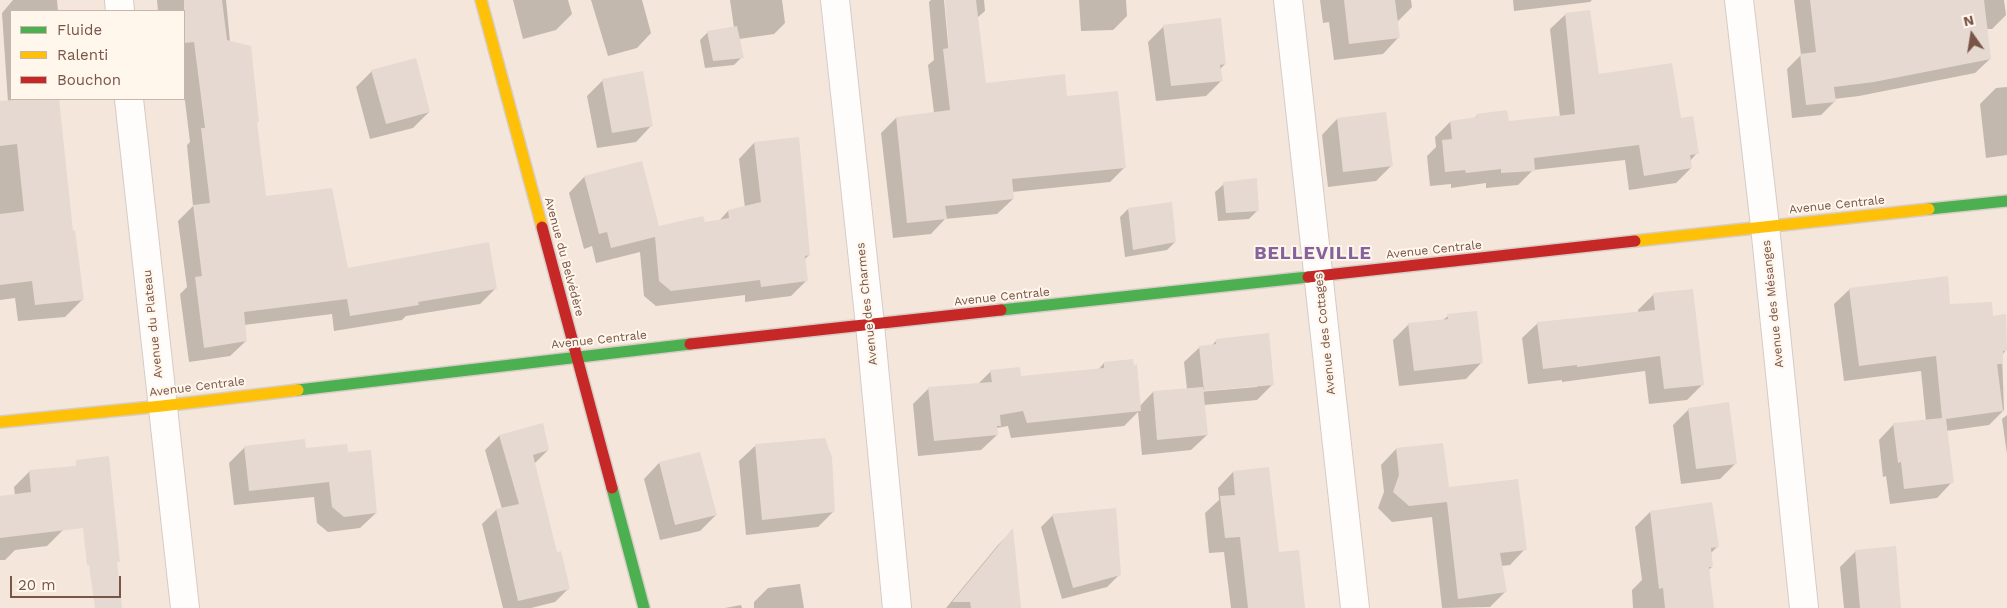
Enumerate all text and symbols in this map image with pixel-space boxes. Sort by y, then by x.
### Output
legend [10,10,185,100]
north arrow [1947,10,1997,60]
text: N [1962,11,1975,29]
text: Fluide [57,21,102,39]
text: Ralenti [57,46,108,64]
text: Bouchon [57,71,121,89]
street label: Avenue Centrale [1788,193,1886,217]
street label: Avenue du Belvédère [541,196,587,318]
street label: Avenue Centrale [1385,238,1483,262]
street label: Avenue des Mésanges [1759,239,1787,369]
street label: Avenue des Charmes [853,242,881,366]
district label: BELLEVILLE [1253,243,1373,265]
street label: Avenue du Plateau [140,269,166,379]
street label: Avenue des Cottages [1311,272,1339,396]
street label: Avenue Centrale [953,285,1051,309]
street label: Avenue Centrale [550,328,648,352]
street label: Avenue Centrale [148,374,246,400]
scale bar [12,566,124,598]
text: 20 m [18,576,56,594]

